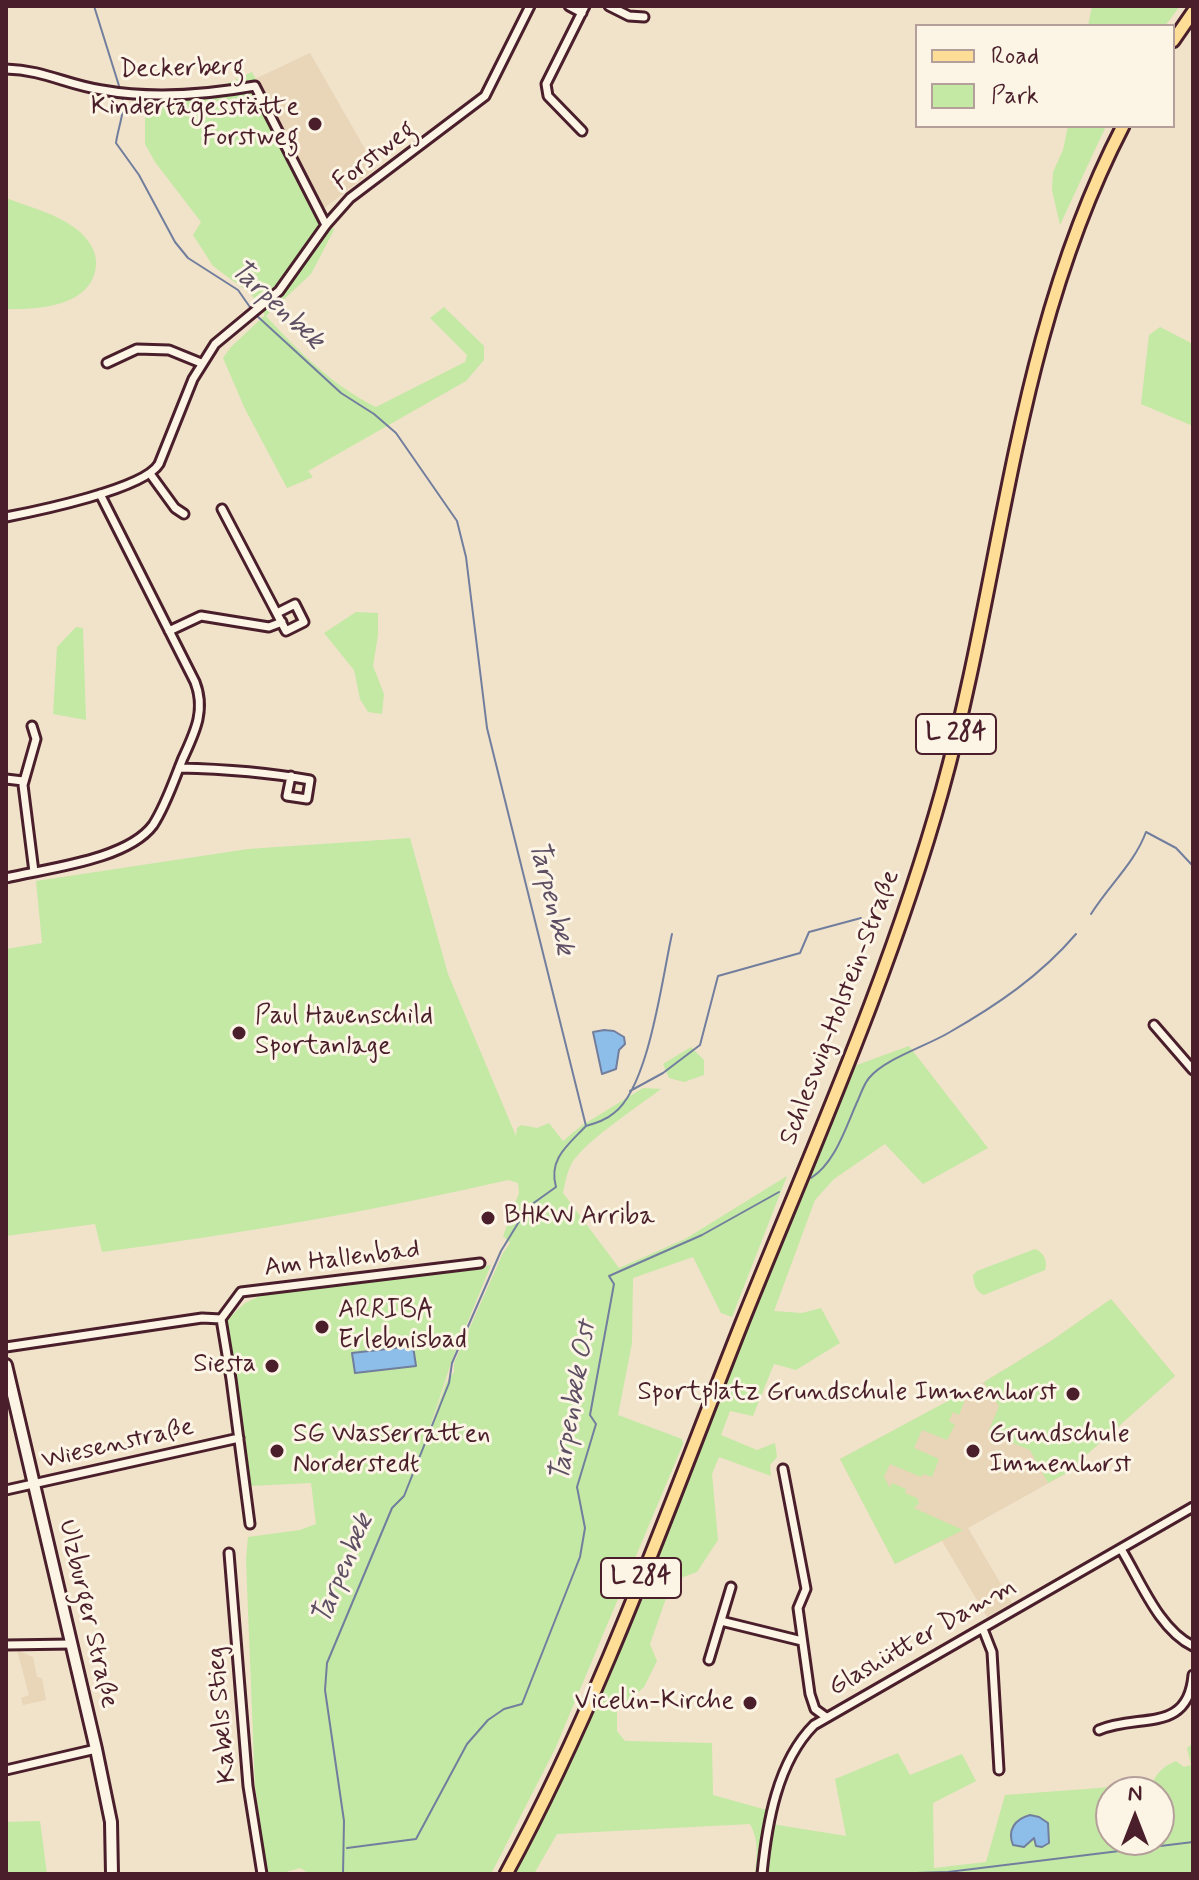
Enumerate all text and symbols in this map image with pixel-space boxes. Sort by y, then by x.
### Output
legend [915,24,1175,128]
text: Road [991,41,1039,72]
street label: Deckerberg [119,53,245,87]
text: Park [991,81,1039,112]
place label: Kindertagesstätte Forstweg [91,93,299,154]
marker: Kindertagesstätte Forstweg [306,115,324,133]
street label: Forstweg [327,115,423,199]
water label: Tarpenbek [222,254,330,358]
road number: L 284 [916,714,996,754]
water label: Tarpenbek [520,837,580,959]
street label: Schleswig-Holstein-Straße [774,866,908,1150]
place label: Paul Hauenschild Sportanlage [255,1002,433,1064]
marker: Paul Hauenschild Sportanlage [230,1024,248,1042]
place label: BHKW Arriba [504,1202,655,1234]
marker: BHKW Arriba [479,1209,497,1227]
street label: Am Hallenbad [262,1235,422,1285]
place label: ARRIBA Erlebnisbad [338,1296,467,1358]
marker: ARRIBA Erlebnisbad [313,1318,331,1336]
water label: Tarpenbek Ost [544,1319,606,1485]
place label: Siesta [193,1350,256,1382]
marker: Siesta [263,1357,281,1375]
place label: Sportplatz Grundschule Immenhorst [637,1378,1057,1410]
marker: Sportplatz Grundschule Immenhorst [1064,1385,1082,1403]
street label: Wiesenstraße [39,1412,197,1478]
place label: SG Wasserratten Norderstedt [293,1420,490,1482]
place label: Grundschule Immenhorst [989,1420,1132,1482]
marker: SG Wasserratten Norderstedt [268,1442,286,1460]
marker: Grundschule Immenhorst [964,1442,982,1460]
water label: Tarpenbek [306,1509,382,1631]
street label: Ulzburger Straße [50,1517,124,1711]
road number: L 284 [601,1558,681,1598]
street label: Glashütter Damm [824,1572,1022,1704]
street label: Kabels Stieg [201,1645,245,1785]
place label: Vicelin-Kirche [574,1687,734,1719]
marker: Vicelin-Kirche [741,1694,759,1712]
north arrow [1095,1776,1175,1856]
text: N [1128,1780,1142,1808]

